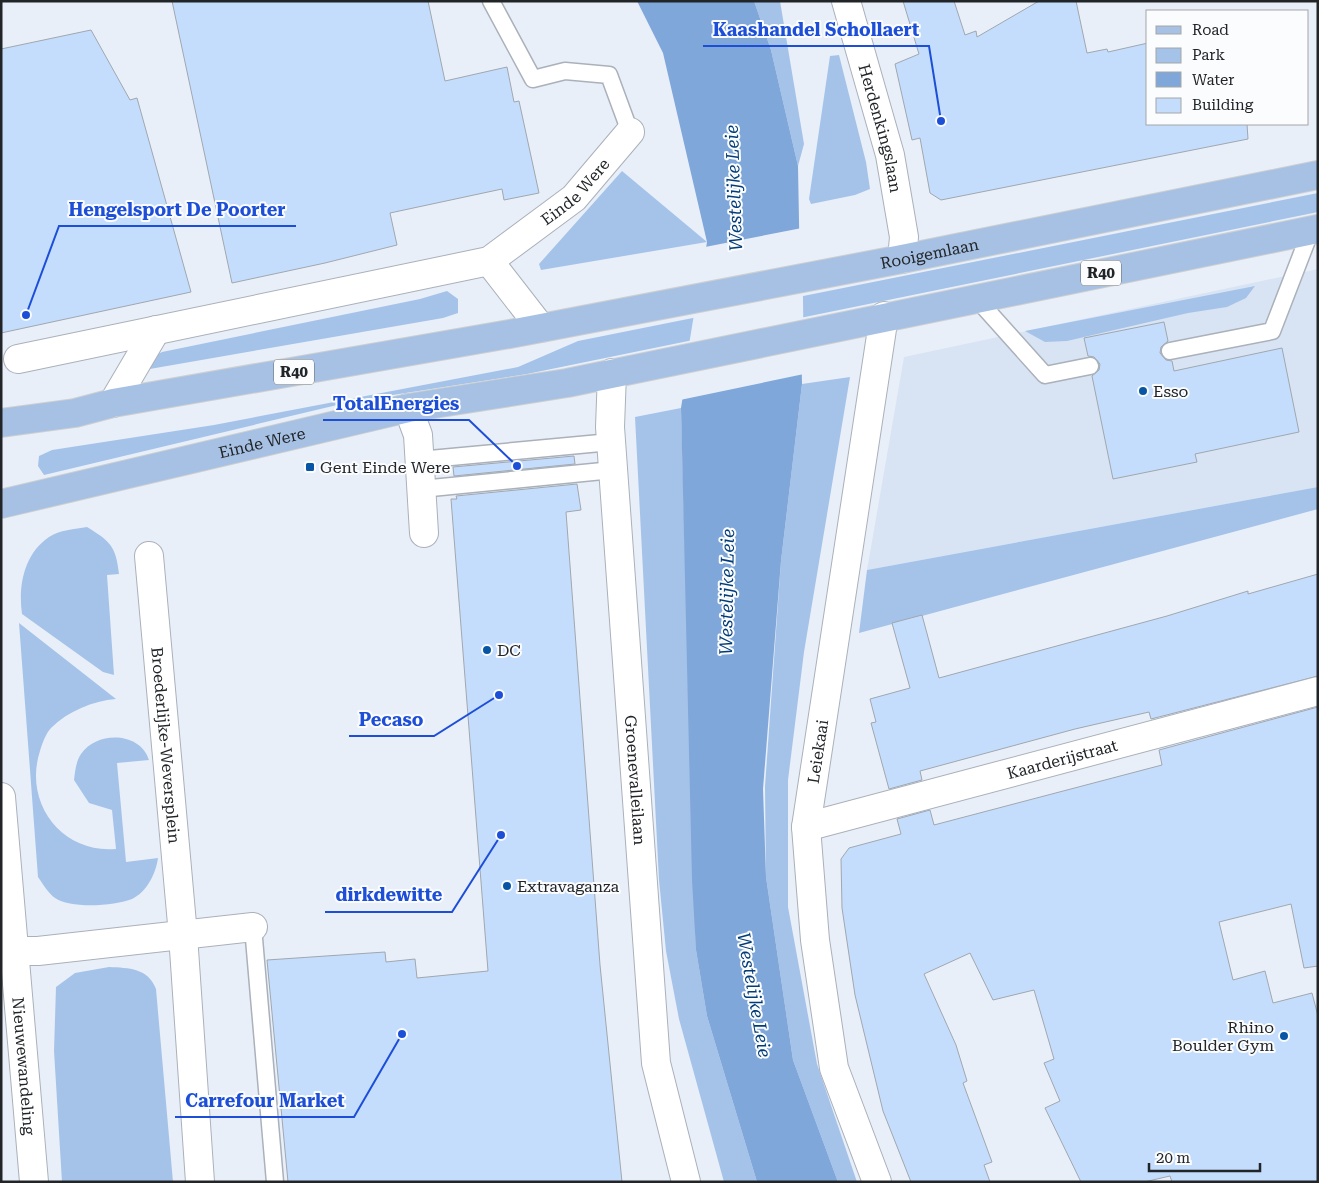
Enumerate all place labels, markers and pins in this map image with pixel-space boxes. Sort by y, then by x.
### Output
callout: Kaashandel Schollaert [703,13,929,46]
callout: Hengelsport De Poorter [59,193,296,226]
place label: Esso [1153,382,1188,401]
marker: Esso [1137,385,1149,397]
callout: TotalEnergies [323,387,469,420]
place label: Gent Einde Were [320,458,450,477]
marker: Gent Einde Were [304,461,316,473]
place label: DC [497,641,521,660]
marker: DC [481,644,493,656]
callout: Pecaso [349,703,434,736]
place label: Extravaganza [517,877,620,896]
callout: dirkdewitte [325,879,452,912]
marker: Extravaganza [501,880,513,892]
place label: Rhino Boulder Gym [1172,1018,1274,1055]
marker: Rhino Boulder Gym [1278,1030,1290,1042]
callout: Carrefour Market [175,1084,354,1117]

